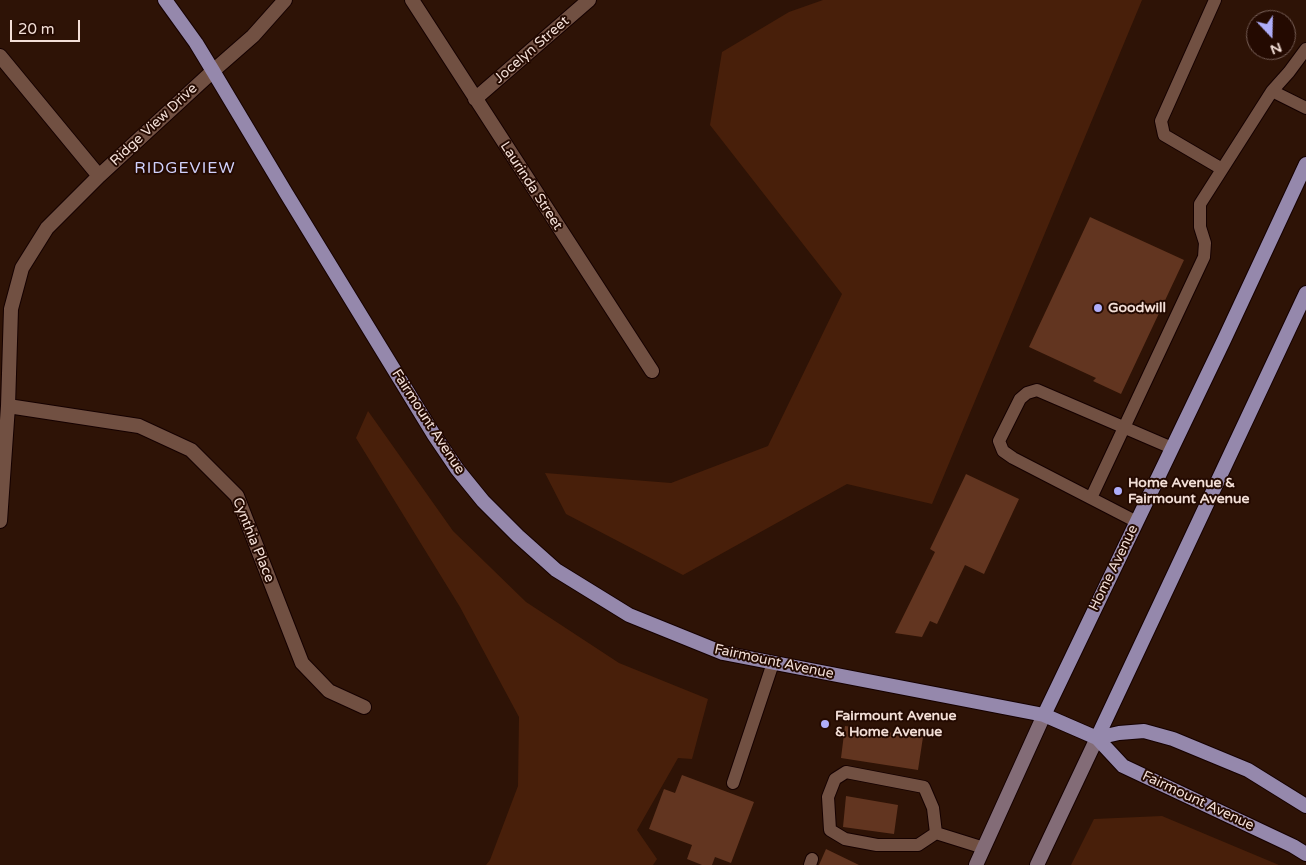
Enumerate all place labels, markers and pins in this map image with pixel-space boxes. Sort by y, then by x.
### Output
place label: Goodwill [1108,300,1166,316]
marker: Goodwill [1092,302,1104,314]
place label: Home Avenue & Fairmount Avenue [1128,475,1250,508]
marker: Home Avenue & Fairmount Avenue [1112,485,1124,497]
place label: Fairmount Avenue & Home Avenue [835,708,957,740]
marker: Fairmount Avenue & Home Avenue [819,718,831,730]

